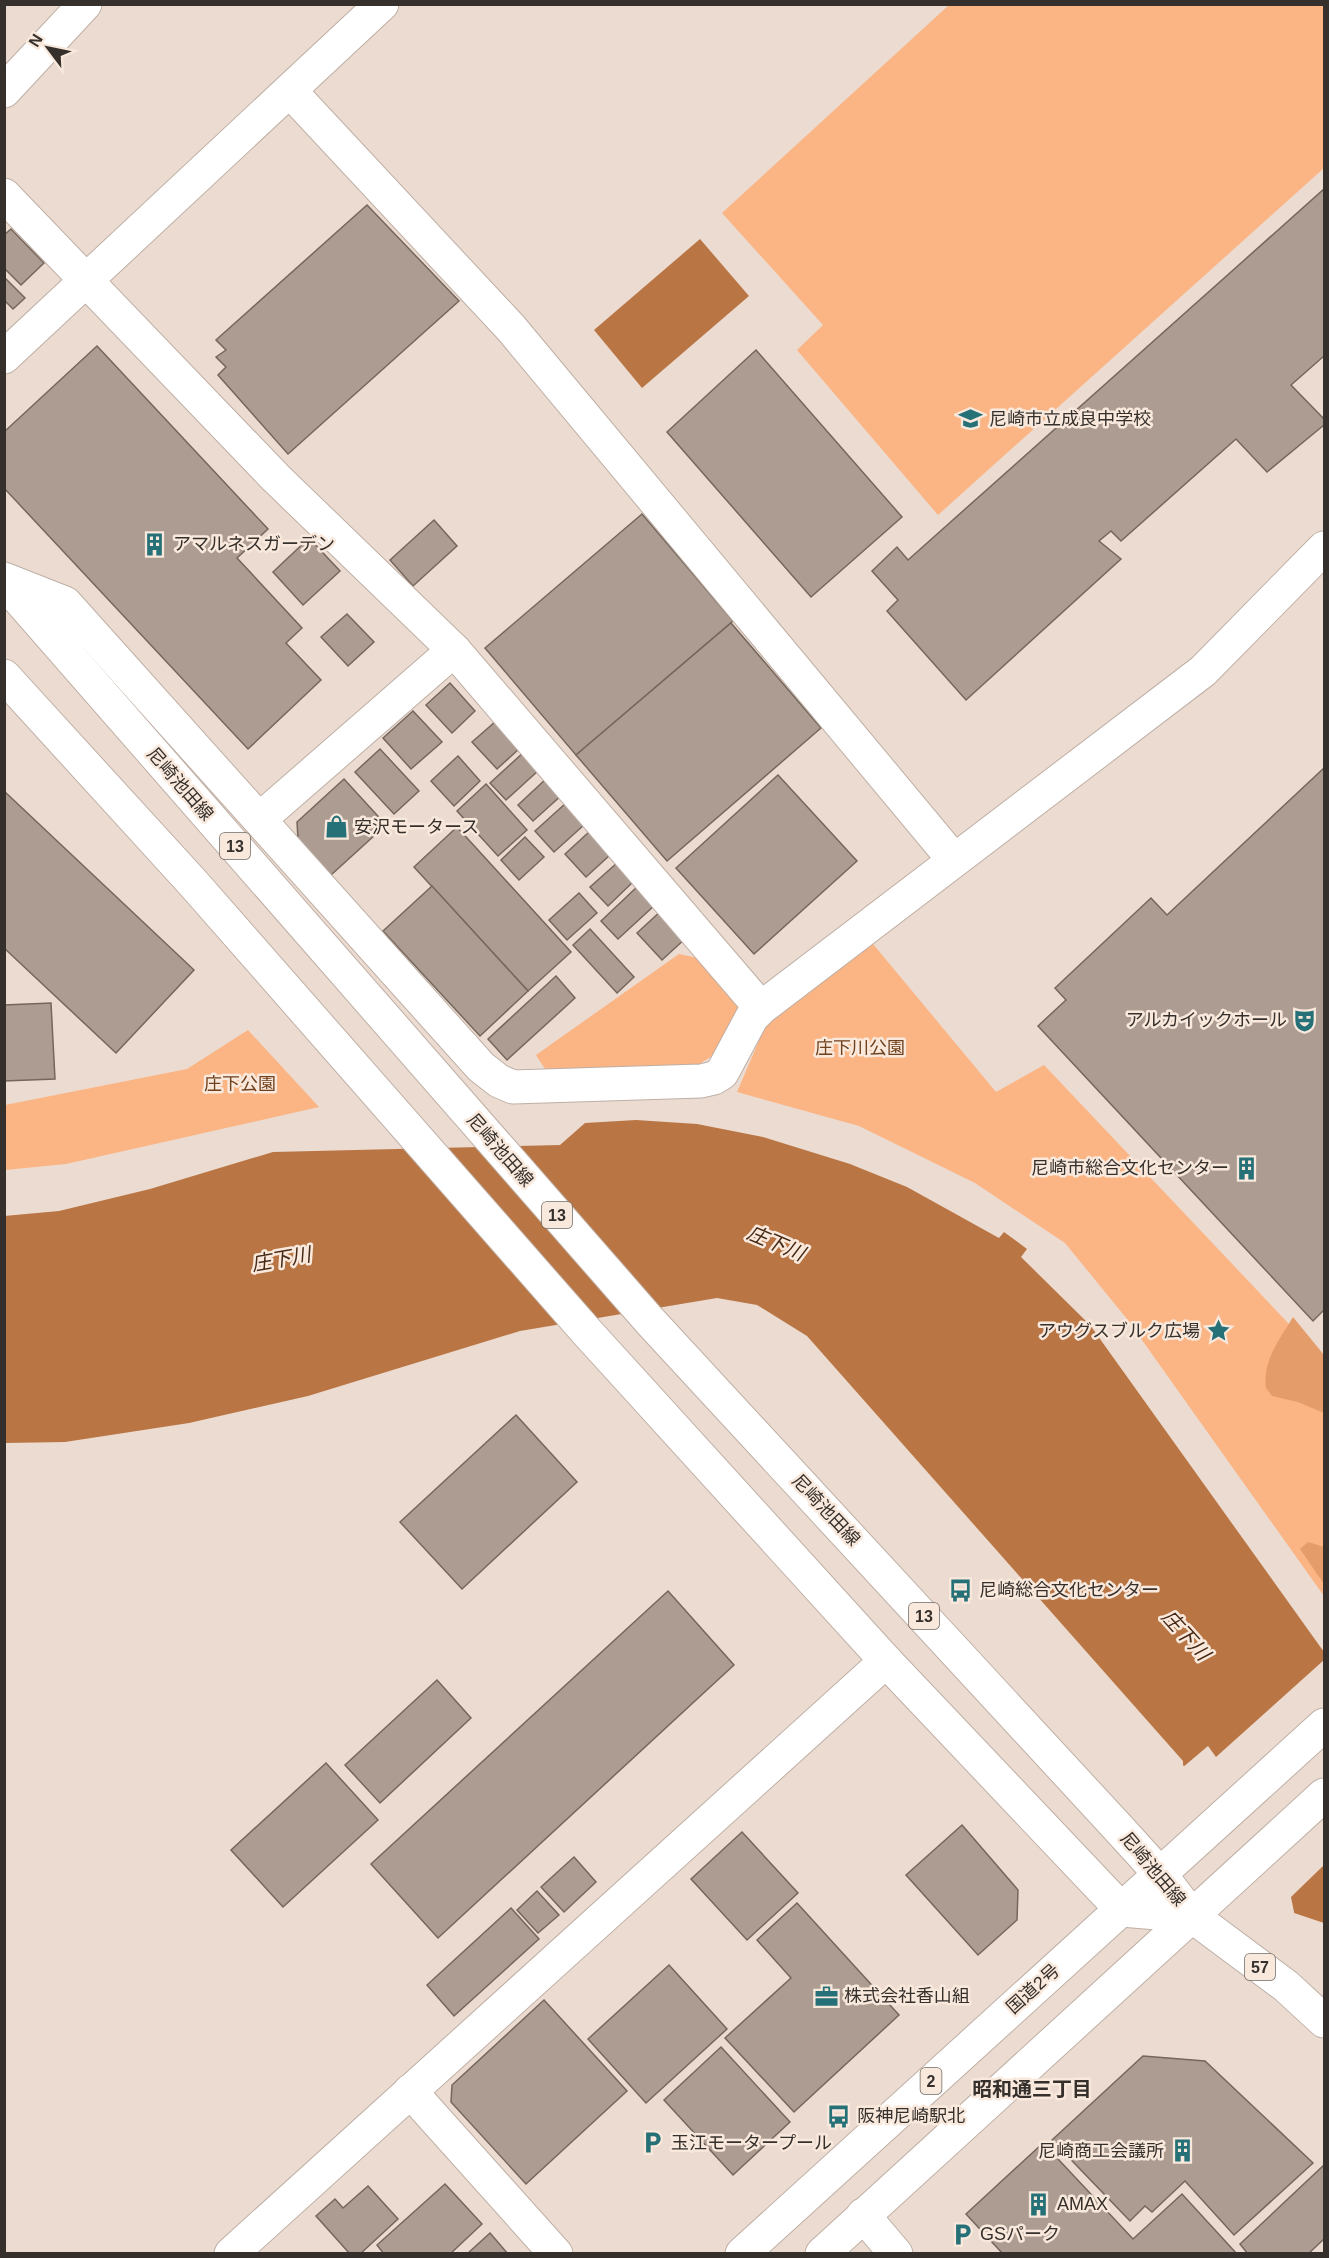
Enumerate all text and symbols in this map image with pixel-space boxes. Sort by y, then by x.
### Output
north arrow [18,18,78,78]
text: N [25,31,46,50]
school or university icon: 尼崎市立成良中学校 [958,406,984,432]
place label: 尼崎市立成良中学校 [989,409,1151,429]
building icon: アマルネスガーデン [142,531,168,557]
place label: アマルネスガーデン [173,534,335,554]
street label: 尼崎池田線 [143,743,217,825]
shop icon: 安沢モータース [323,814,349,840]
place label: 安沢モータース [354,817,479,837]
road number: 13 [220,833,250,859]
theatre icon: アルカイックホール [1292,1007,1318,1033]
place label: アルカイックホール [1126,1010,1287,1030]
park label: 庄下川公園 [815,1038,905,1058]
park label: 庄下公園 [204,1074,276,1094]
street label: 尼崎池田線 [463,1109,537,1191]
building icon: 尼崎市総合文化センター [1234,1155,1260,1181]
place label: 尼崎市総合文化センター [1031,1158,1229,1178]
road number: 13 [542,1202,572,1228]
water label: 庄下川 [744,1221,810,1266]
water label: 庄下川 [250,1243,314,1275]
place icon: アウグスブルク広場 [1205,1318,1231,1344]
place label: アウグスブルク広場 [1038,1321,1200,1341]
street label: 尼崎池田線 [788,1470,864,1550]
bus stop icon: 尼崎総合文化センター [948,1577,974,1603]
place label: 尼崎総合文化センター [979,1580,1159,1600]
road number: 13 [909,1603,939,1629]
water label: 庄下川 [1158,1605,1216,1666]
street label: 尼崎池田線 [1116,1828,1190,1910]
road number: 57 [1245,1954,1275,1980]
street label: 国道2号 [1003,1960,1063,2018]
office icon: 株式会社香山組 [813,1983,839,2009]
place label: 株式会社香山組 [844,1986,970,2006]
road number: 2 [920,2068,942,2094]
district label: 昭和通三丁目 [972,2078,1092,2100]
bus stop icon: 阪神尼崎駅北 [826,2103,852,2129]
place label: 阪神尼崎駅北 [857,2106,965,2126]
parking icon: 玉江モータープール [640,2130,666,2156]
place label: 玉江モータープール [671,2133,832,2153]
building icon: 尼崎商工会議所 [1169,2138,1195,2164]
place label: 尼崎商工会議所 [1038,2141,1164,2161]
building icon: AMAX [1026,2191,1052,2217]
place label: AMAX [1057,2194,1108,2214]
parking icon: GSパーク [949,2221,975,2247]
place label: GSパーク [980,2224,1060,2244]

